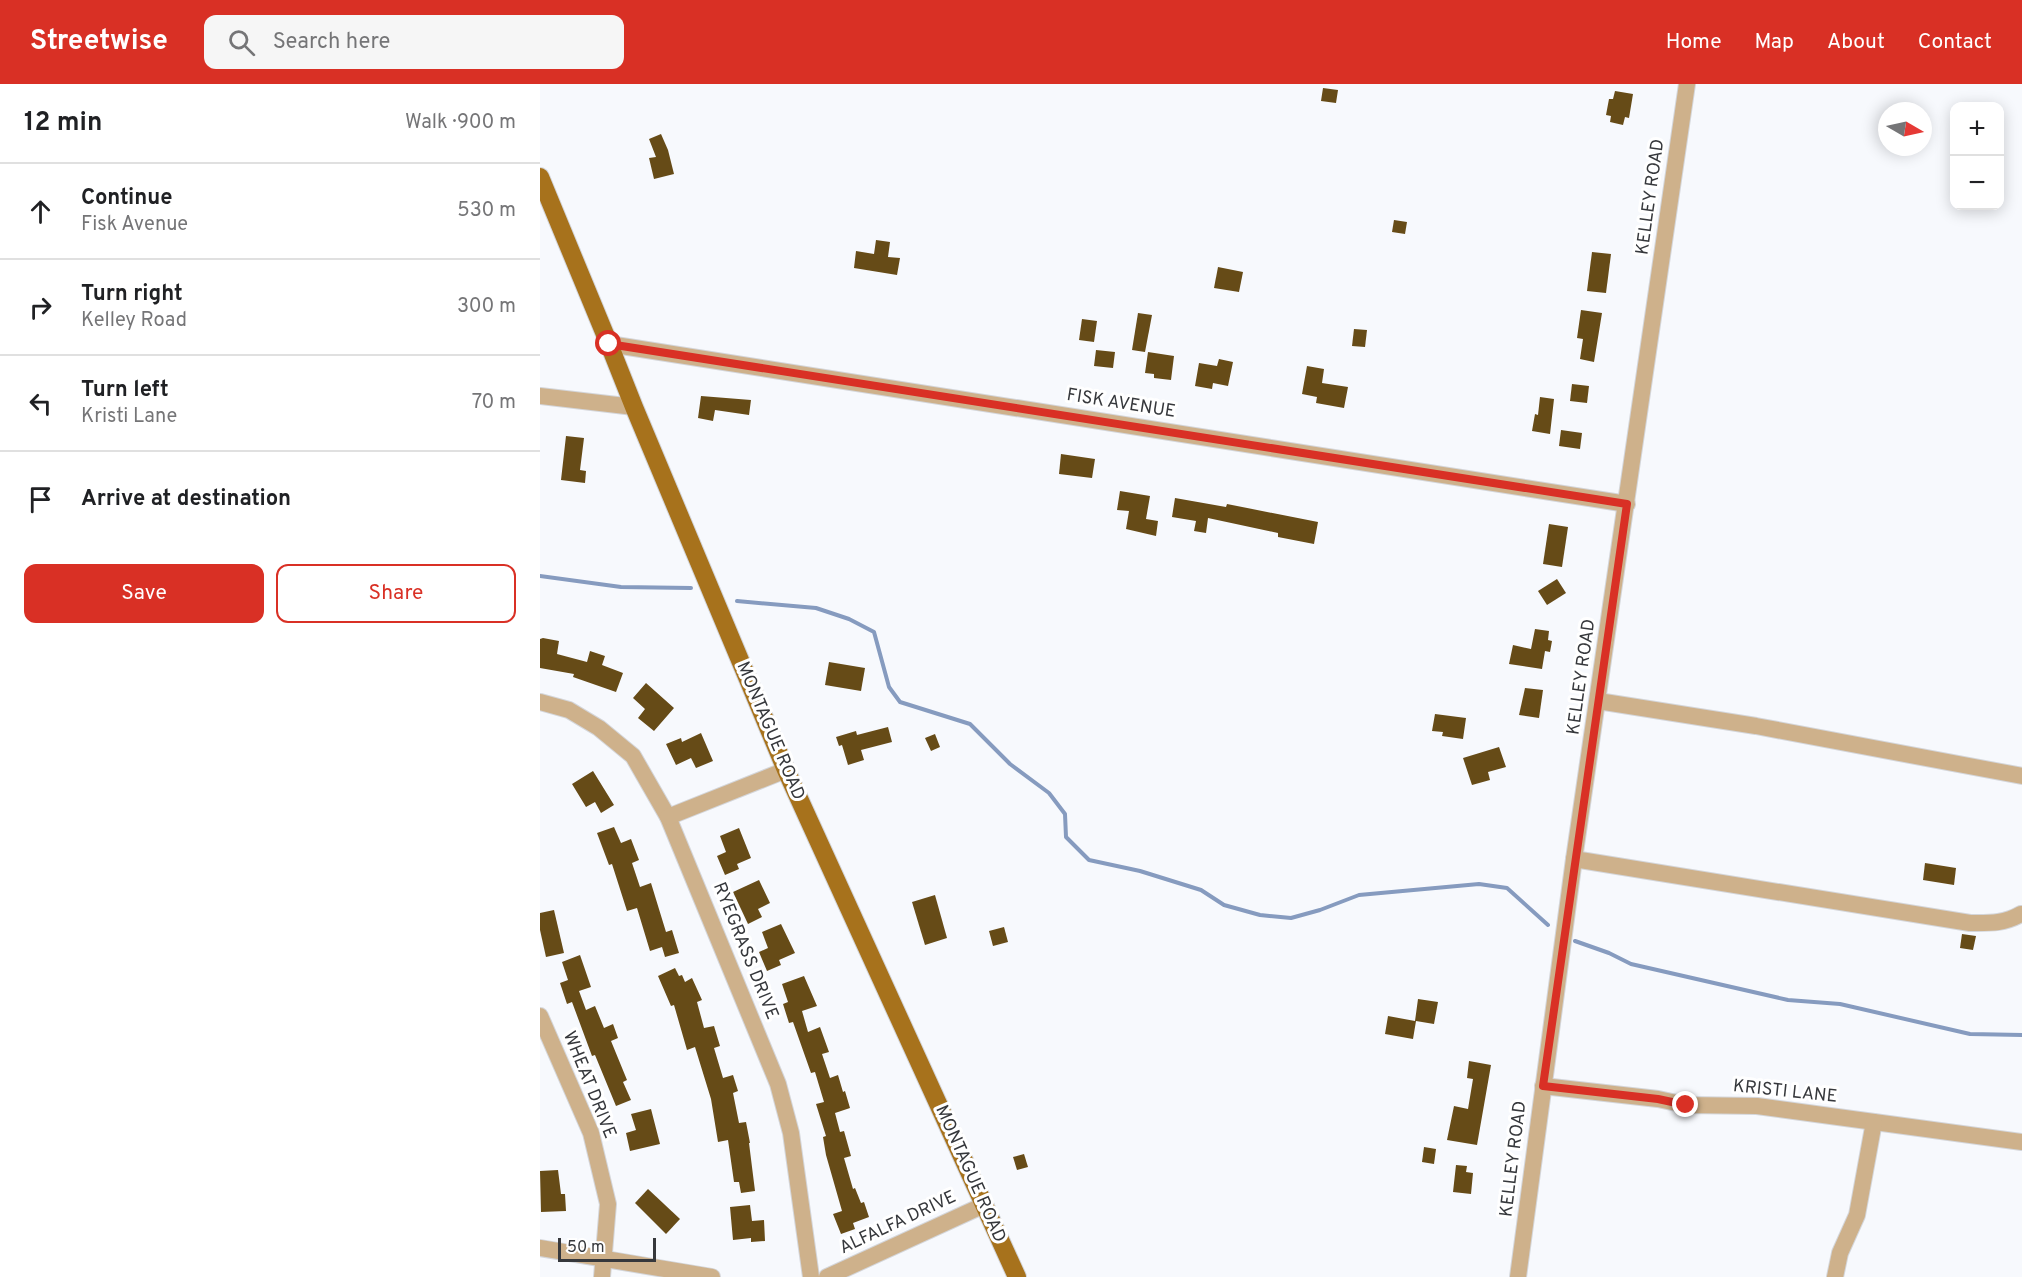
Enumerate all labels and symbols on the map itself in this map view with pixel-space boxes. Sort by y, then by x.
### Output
north arrow [1878,102,1932,156]
street label: KELLEY ROAD [1631,138,1671,256]
route start [595,330,621,356]
street label: FISK AVENUE [1065,384,1177,424]
street label: KELLEY ROAD [1562,618,1602,736]
street label: MONTAGUE ROAD [730,658,810,804]
street label: RYEGRASS DRIVE [707,879,783,1023]
street label: WHEAT DRIVE [557,1028,621,1142]
street label: KRISTI LANE [1732,1075,1838,1109]
route end [1672,1091,1698,1117]
street label: KELLEY ROAD [1495,1100,1533,1218]
street label: MONTAGUE ROAD [929,1102,1011,1246]
street label: ALFALFA DRIVE [836,1186,960,1260]
scale bar [558,1235,656,1262]

